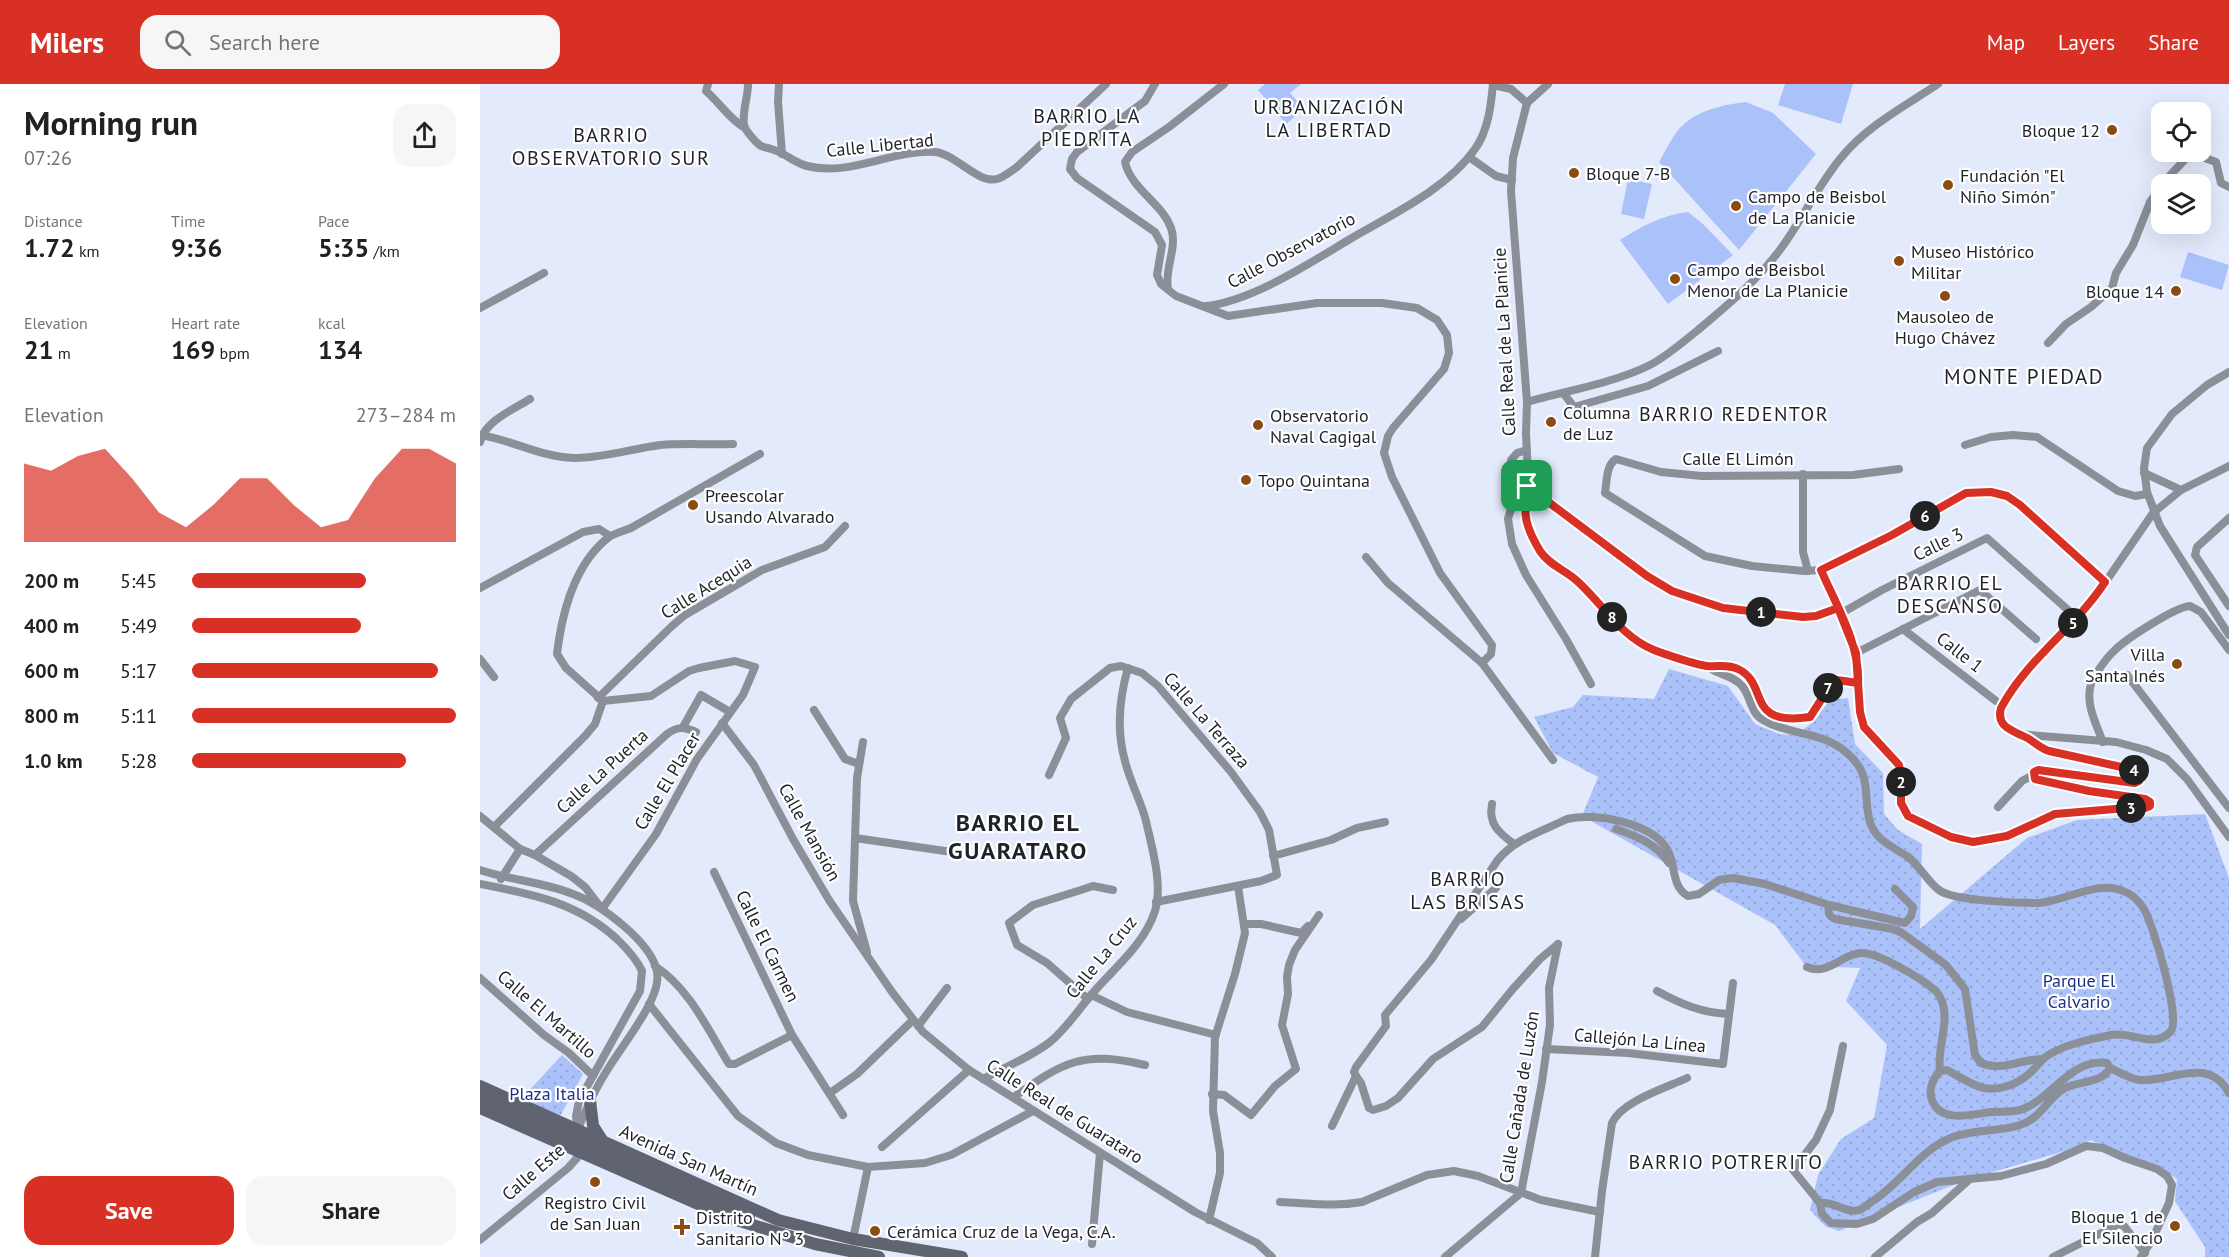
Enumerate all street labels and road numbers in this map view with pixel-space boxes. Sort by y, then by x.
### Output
street label: Calle Libertad [825,128,935,162]
street label: Calle Observatorio [1223,207,1359,293]
street label: Calle Real de La Planicie [1488,247,1520,437]
street label: Calle El Limón [1682,447,1794,470]
street label: Calle 3 [1909,522,1967,566]
street label: Calle Acequia [656,550,756,624]
street label: Calle 1 [1932,627,1988,677]
street label: Calle La Terraza [1159,667,1255,773]
street label: Calle La Puerta [551,724,653,818]
street label: Calle El Placer [629,728,705,834]
street label: Calle Mansión [774,779,846,885]
street label: Calle El Carmen [731,886,805,1006]
street label: Calle La Cruz [1061,911,1141,1003]
street label: Calle El Martillo [493,965,601,1063]
street label: Calle Cañada de Luzón [1494,1009,1544,1185]
street label: Callejón La Línea [1573,1023,1707,1057]
street label: Calle Real de Guarataro [982,1053,1148,1169]
street label: Avenida San Martín [616,1119,762,1201]
street label: Calle Este [497,1139,569,1205]

